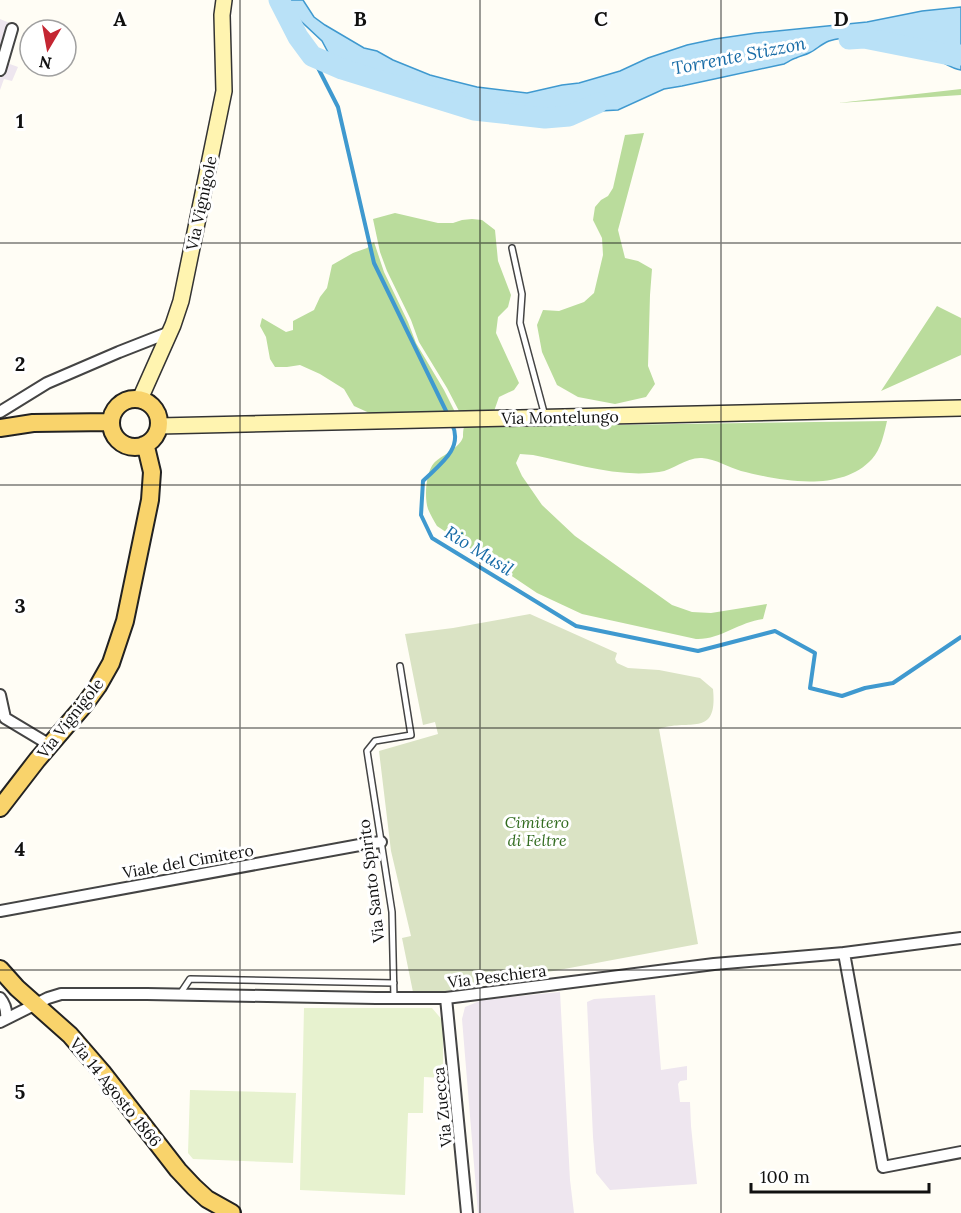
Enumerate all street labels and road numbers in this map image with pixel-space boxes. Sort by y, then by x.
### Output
street label: Via Vignigole [181,154,221,253]
street label: Via Montelungo [500,406,619,428]
street label: Via Vignigole [32,674,108,763]
street label: Via Santo Spirito [354,818,389,945]
street label: Viale del Cimitero [120,840,255,883]
street label: Via Peschiera [446,960,547,992]
street label: Via 14 Agosto 1866 [65,1033,166,1151]
street label: Via Zuecca [428,1066,456,1149]

